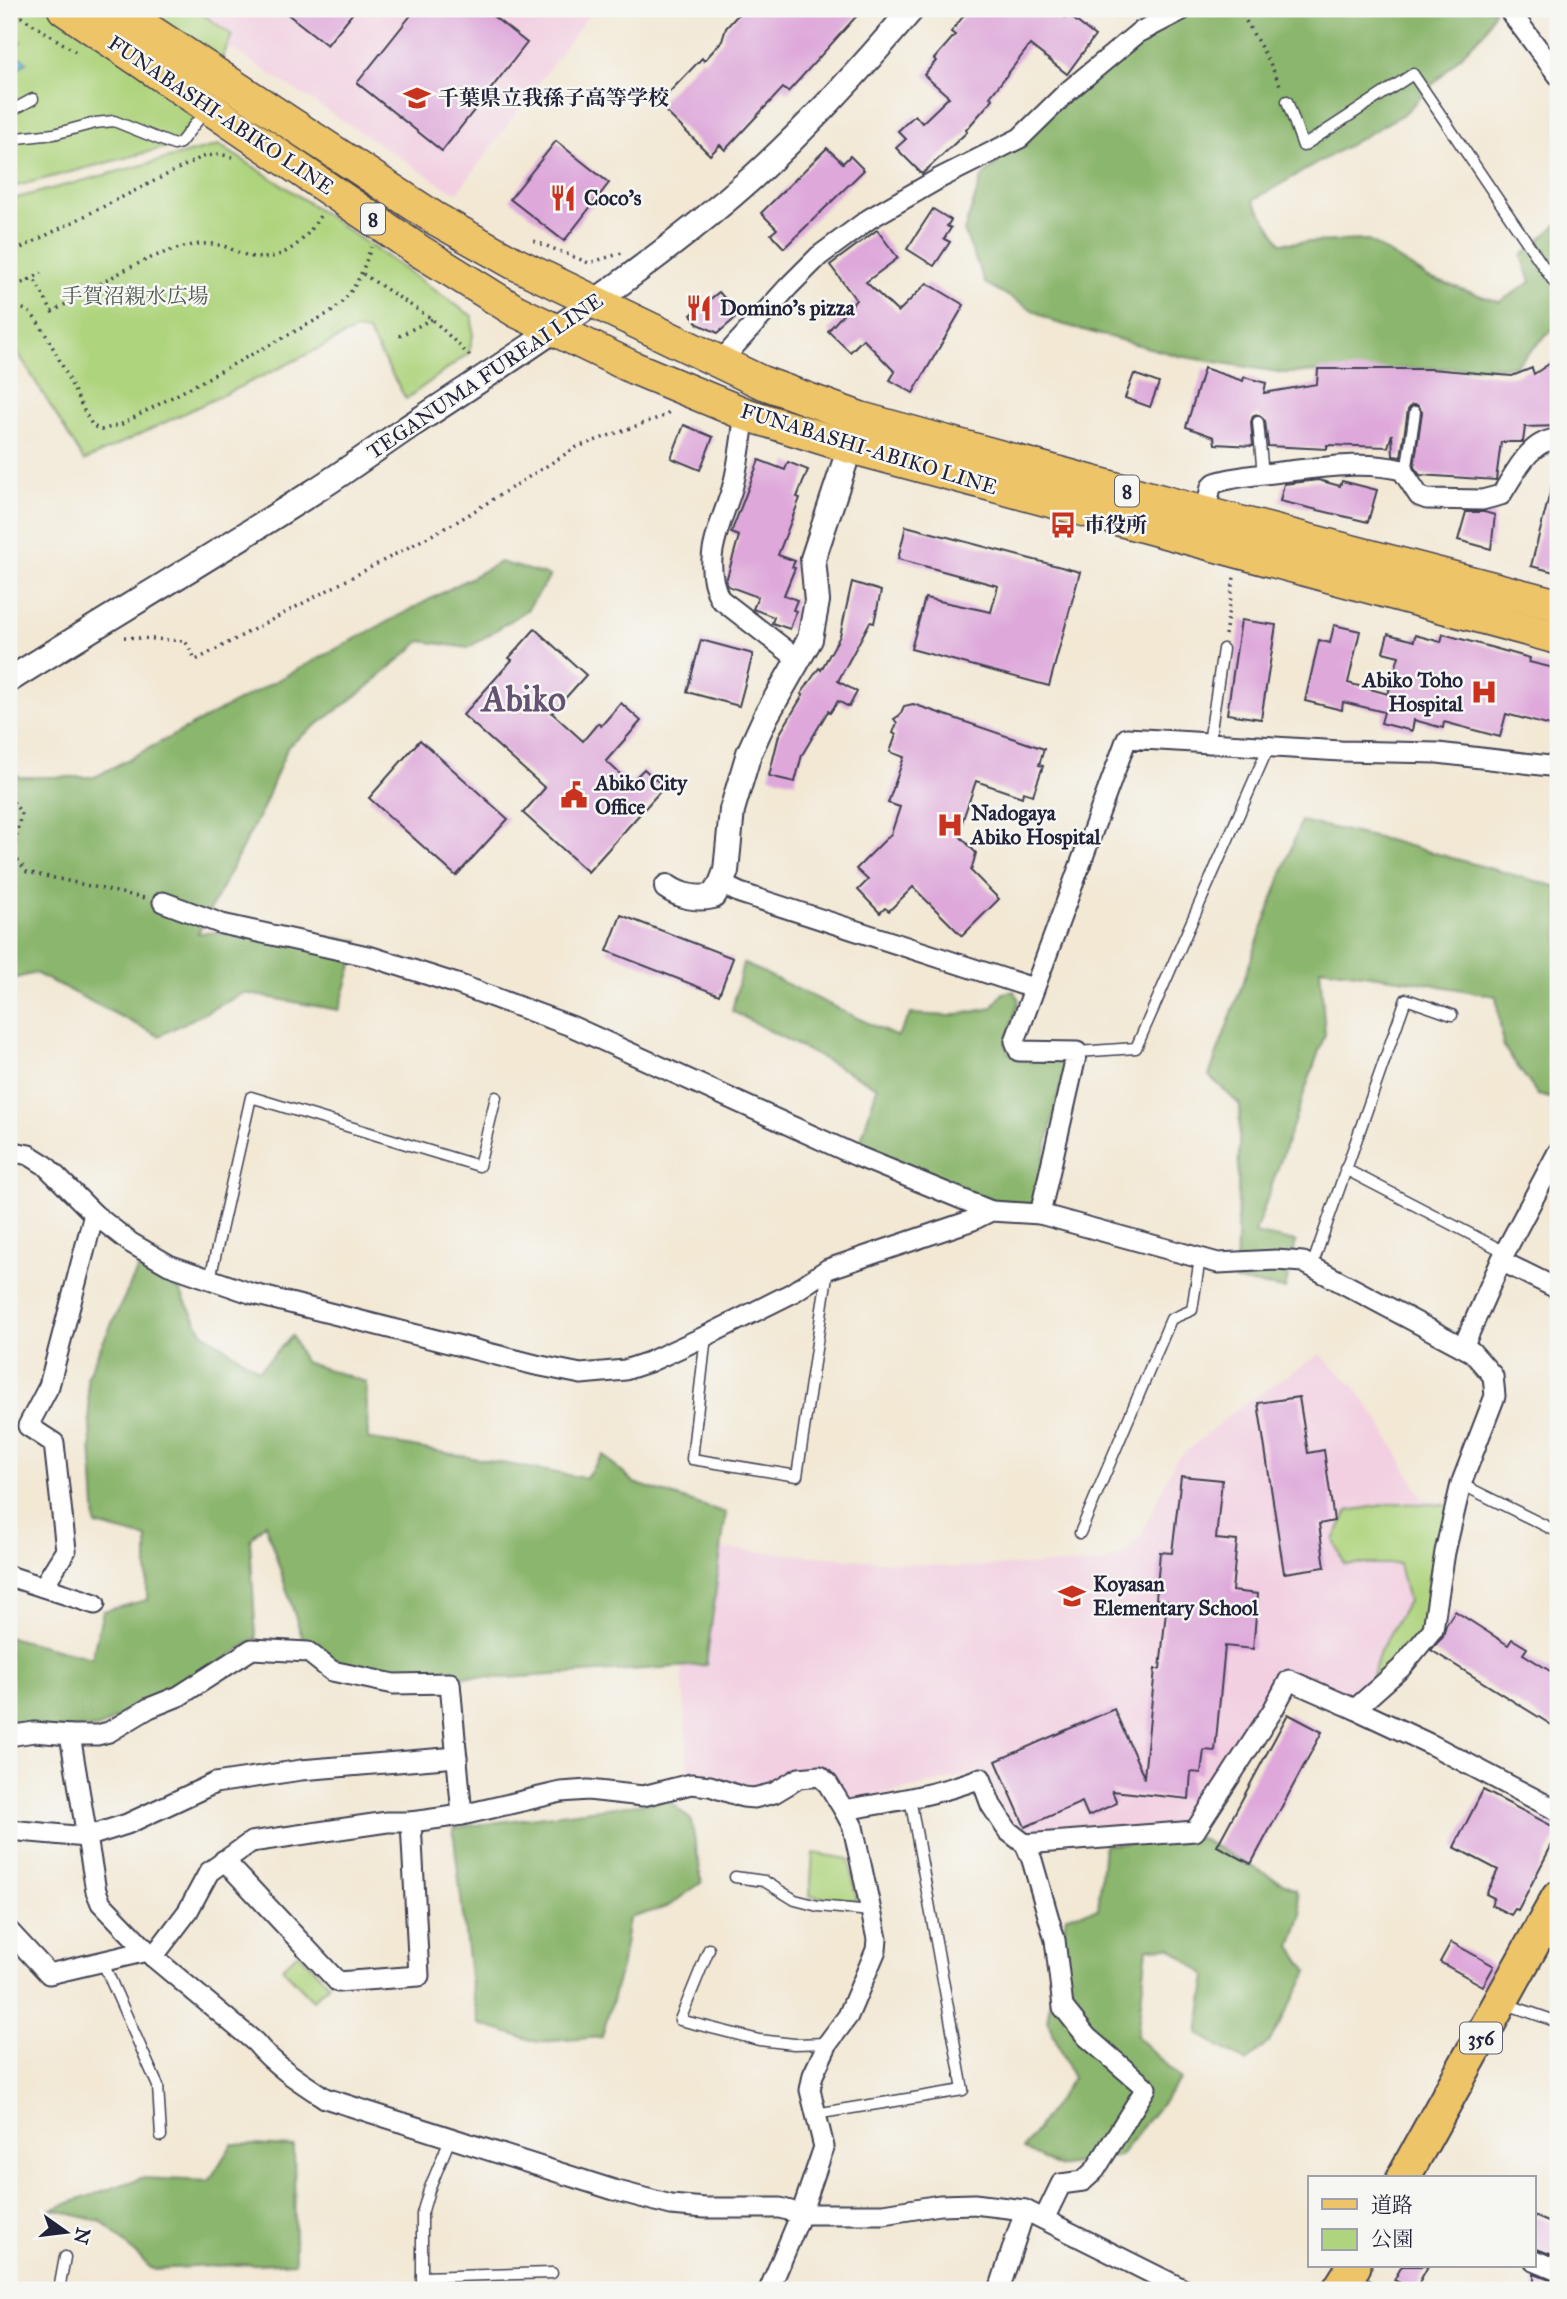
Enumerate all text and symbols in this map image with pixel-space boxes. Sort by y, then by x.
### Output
street label: FUNABASHI-ABIKO LINE [103,30,339,200]
school or university icon: 千葉県立我孫子高等学校 [402,83,432,113]
place label: 千葉県立我孫子高等学校 [438,85,669,111]
restaurant icon: Coco's [548,183,578,213]
place label: Coco's [584,185,642,211]
road number: 8 [361,204,385,234]
park label: 手賀沼親水広場 [62,283,209,309]
street label: TEGANUMA FUREAI LINE [362,287,608,465]
restaurant icon: Domino's pizza [684,293,714,323]
place label: Domino's pizza [720,295,856,321]
street label: FUNABASHI-ABIKO LINE [737,398,1001,500]
road number: 8 [1115,476,1139,506]
bus stop icon: 市役所 [1048,510,1078,540]
place label: 市役所 [1084,512,1147,538]
place label: Abiko Toho Hospital [1361,667,1464,717]
hospital icon: Abiko Toho Hospital [1469,677,1499,707]
district label: Abiko [480,678,566,721]
place label: Abiko City Office [593,770,688,820]
public building icon: Abiko City Office [559,780,589,810]
place label: Nadogaya Abiko Hospital [969,800,1102,850]
hospital icon: Nadogaya Abiko Hospital [935,810,965,840]
place label: Koyasan Elementary School [1093,1571,1259,1621]
school or university icon: Koyasan Elementary School [1057,1581,1087,1611]
road number: 356 [1460,2022,1502,2054]
legend [1308,2176,1536,2268]
text: 道路 [1371,2192,1413,2218]
north arrow [32,2198,102,2268]
text: N [69,2225,95,2247]
text: 公園 [1371,2226,1413,2252]

